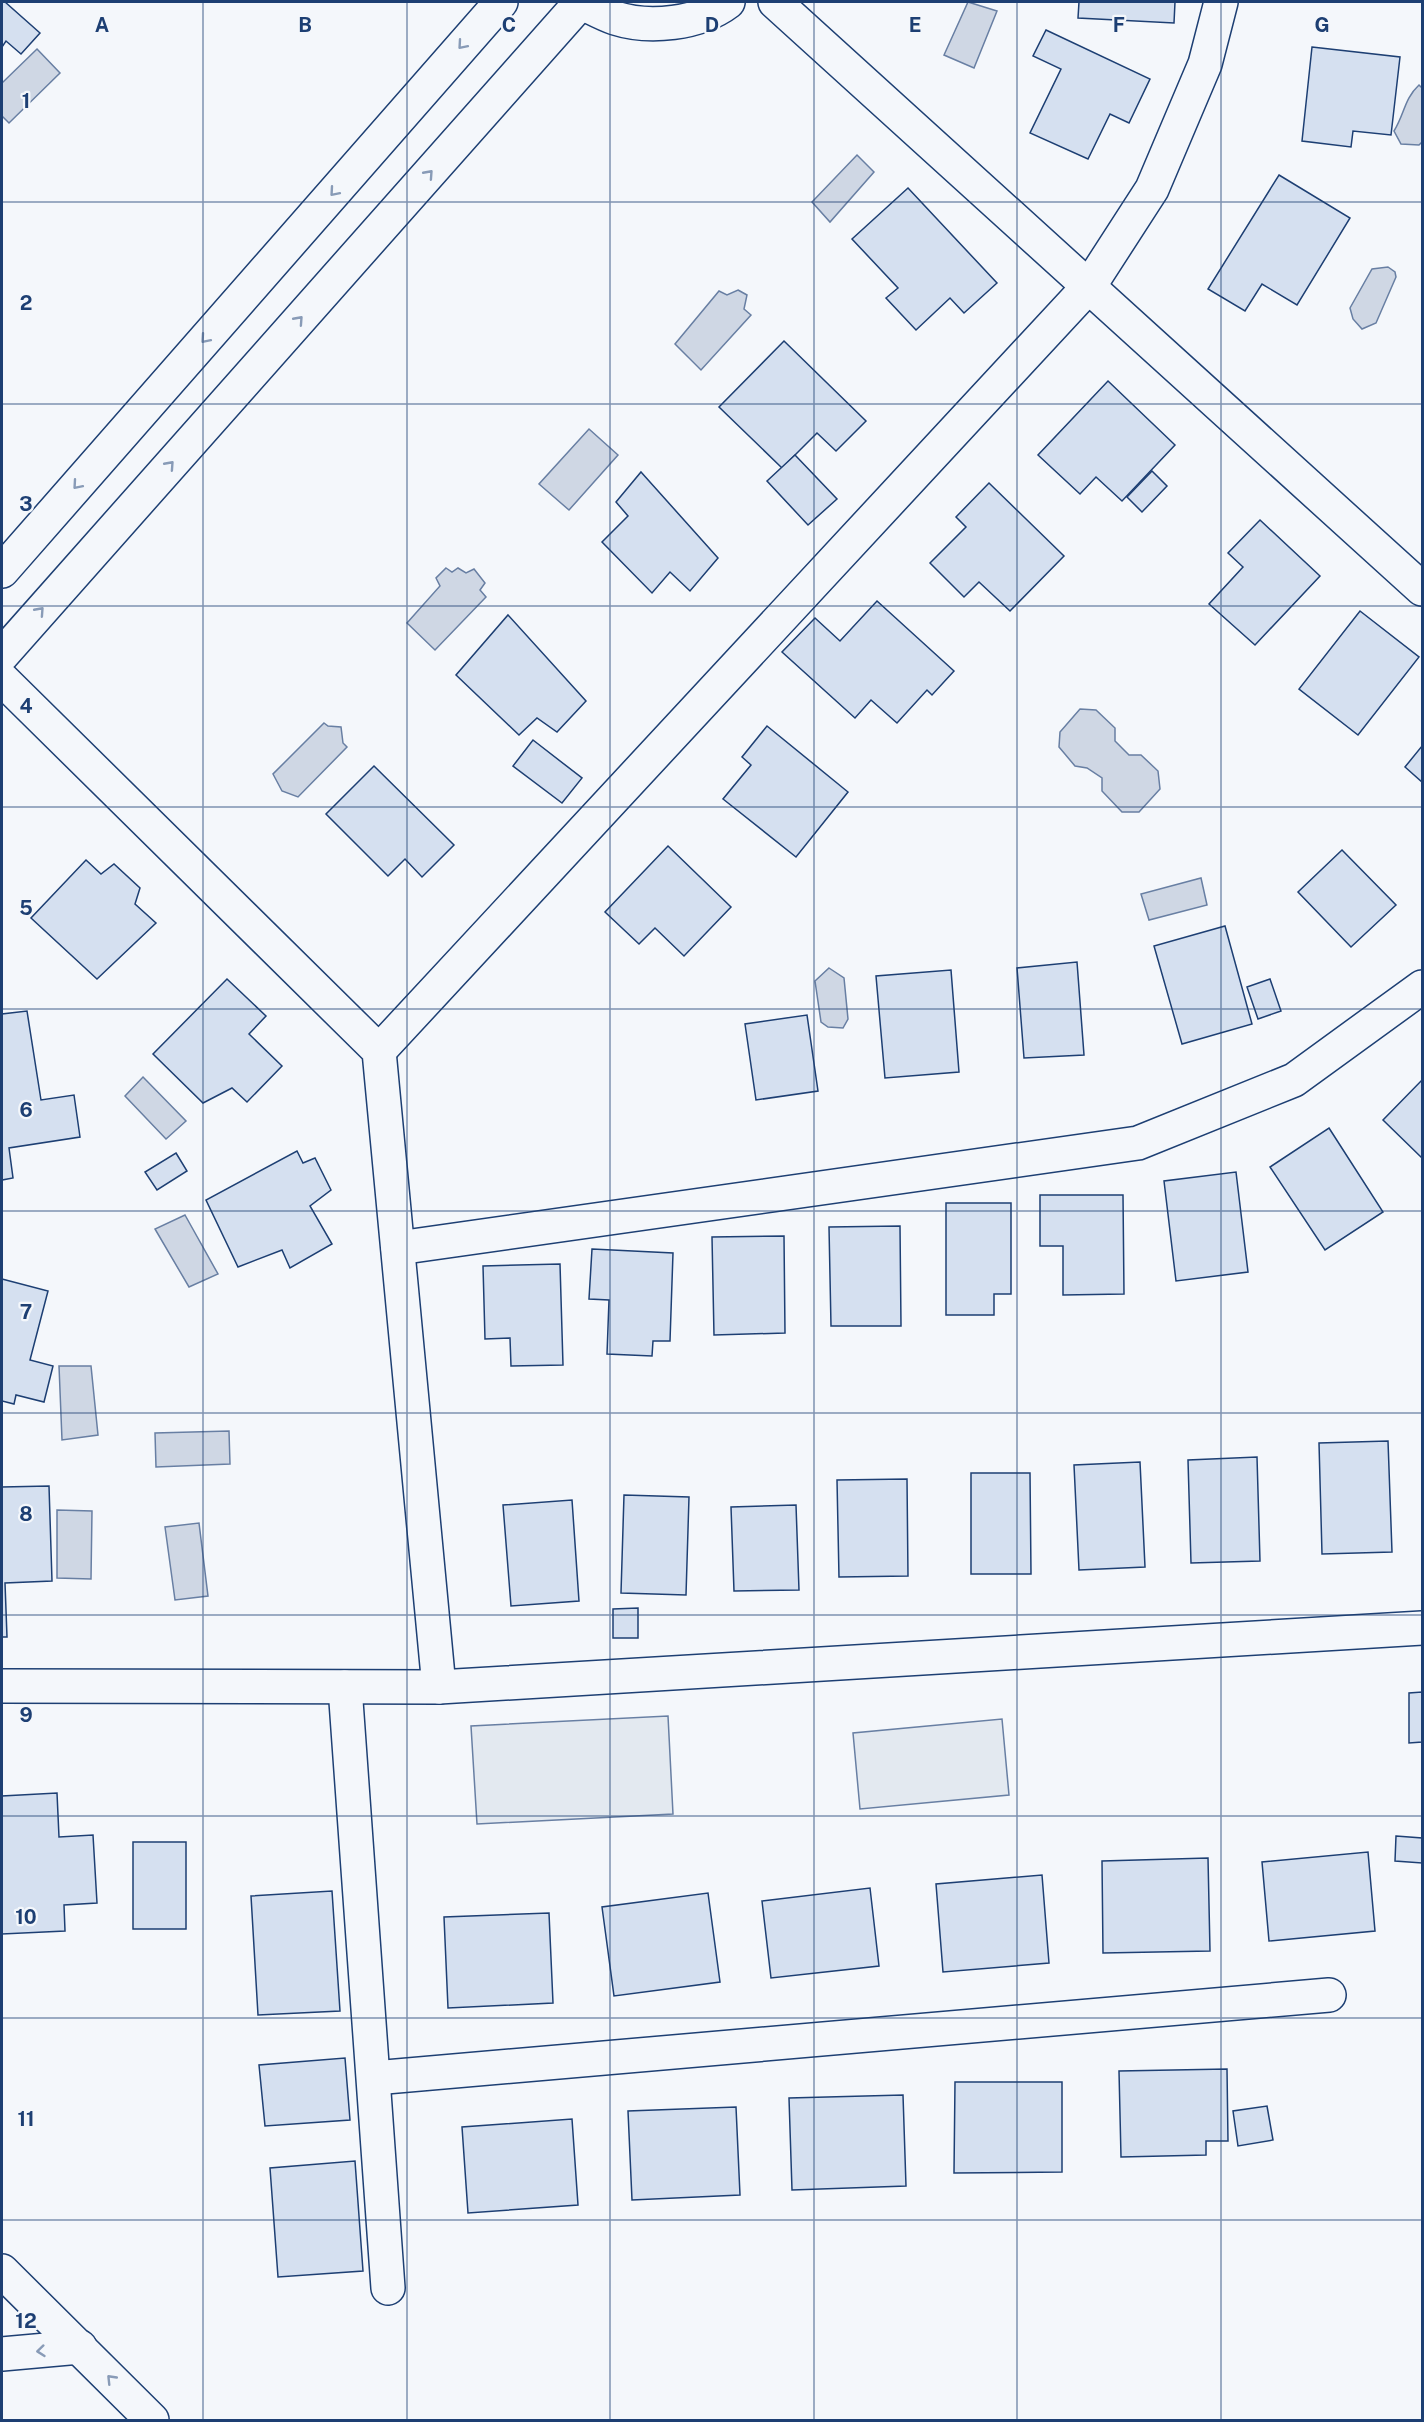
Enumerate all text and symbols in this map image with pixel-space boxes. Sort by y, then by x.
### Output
text: A [95,13,109,37]
text: B [298,13,312,37]
text: C [502,13,516,37]
text: D [705,13,719,37]
text: E [909,13,921,37]
text: F [1113,13,1125,37]
text: G [1314,13,1330,37]
one-way arrow [458,39,469,49]
text: 1 [22,89,30,113]
one-way arrow [422,170,433,181]
one-way arrow [330,185,341,196]
text: 2 [20,291,32,315]
one-way arrow [292,316,303,326]
one-way arrow [201,332,212,343]
one-way arrow [163,462,174,472]
one-way arrow [73,478,84,489]
text: 3 [19,492,33,516]
one-way arrow [33,607,44,618]
text: 4 [19,694,33,718]
text: 5 [19,896,33,920]
text: 6 [19,1098,33,1122]
text: 7 [20,1300,32,1324]
text: 8 [19,1502,33,1526]
text: 9 [19,1703,33,1727]
text: 10 [15,1905,37,1929]
text: 11 [17,2107,35,2131]
text: 12 [15,2309,37,2333]
one-way arrow [36,2344,45,2357]
one-way arrow [107,2375,118,2386]

